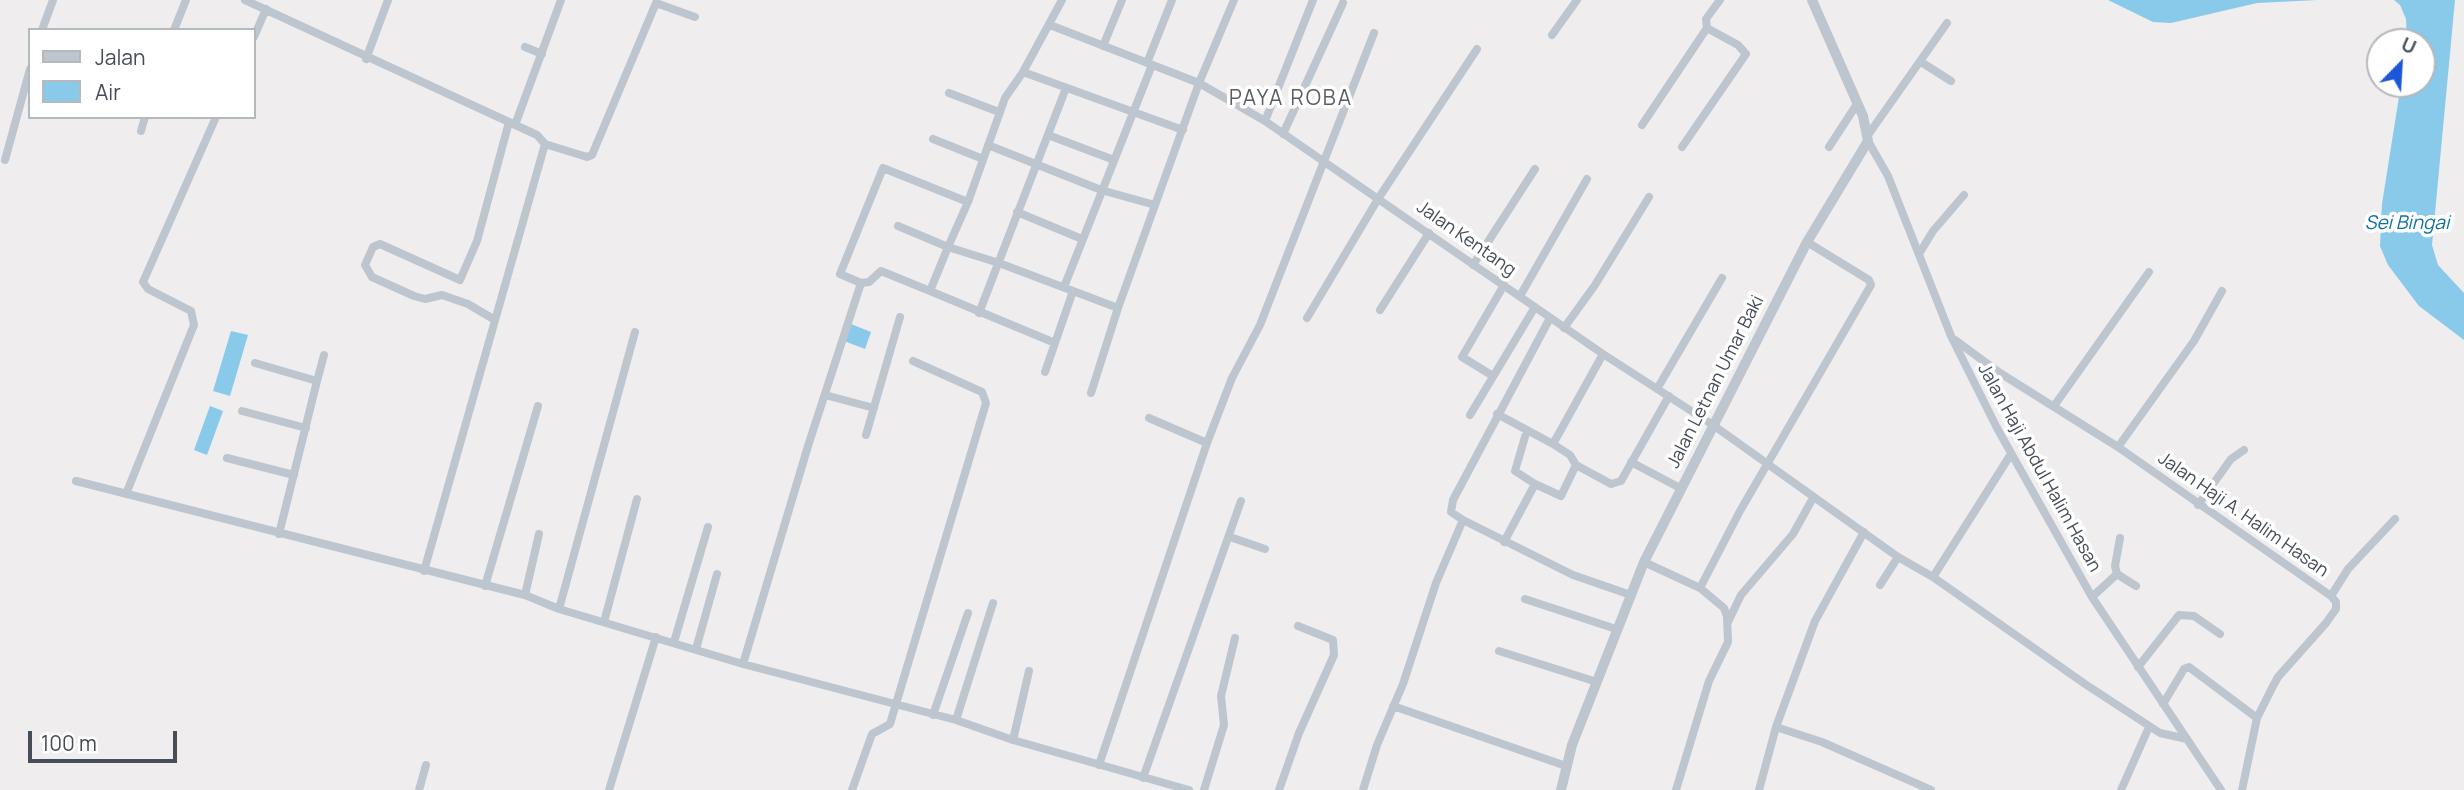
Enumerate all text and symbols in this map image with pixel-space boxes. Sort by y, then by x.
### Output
legend [28,28,256,119]
north arrow [2366,28,2436,98]
text: U [2397,31,2420,60]
text: Jalan [95,43,145,71]
text: Air [95,78,121,106]
district label: PAYA ROBA [1230,86,1352,112]
street label: Jalan Kentang [1412,197,1520,281]
water label: Sei Bingai [2365,213,2449,235]
street label: Jalan Letnan Umar Baki [1663,292,1769,472]
street label: Jalan Haji Abdul Halim Hasan [1973,360,2105,576]
street label: Jalan Haji A. Halim Hasan [2154,448,2332,582]
scale bar [32,716,180,760]
text: 100 m [41,729,97,757]

